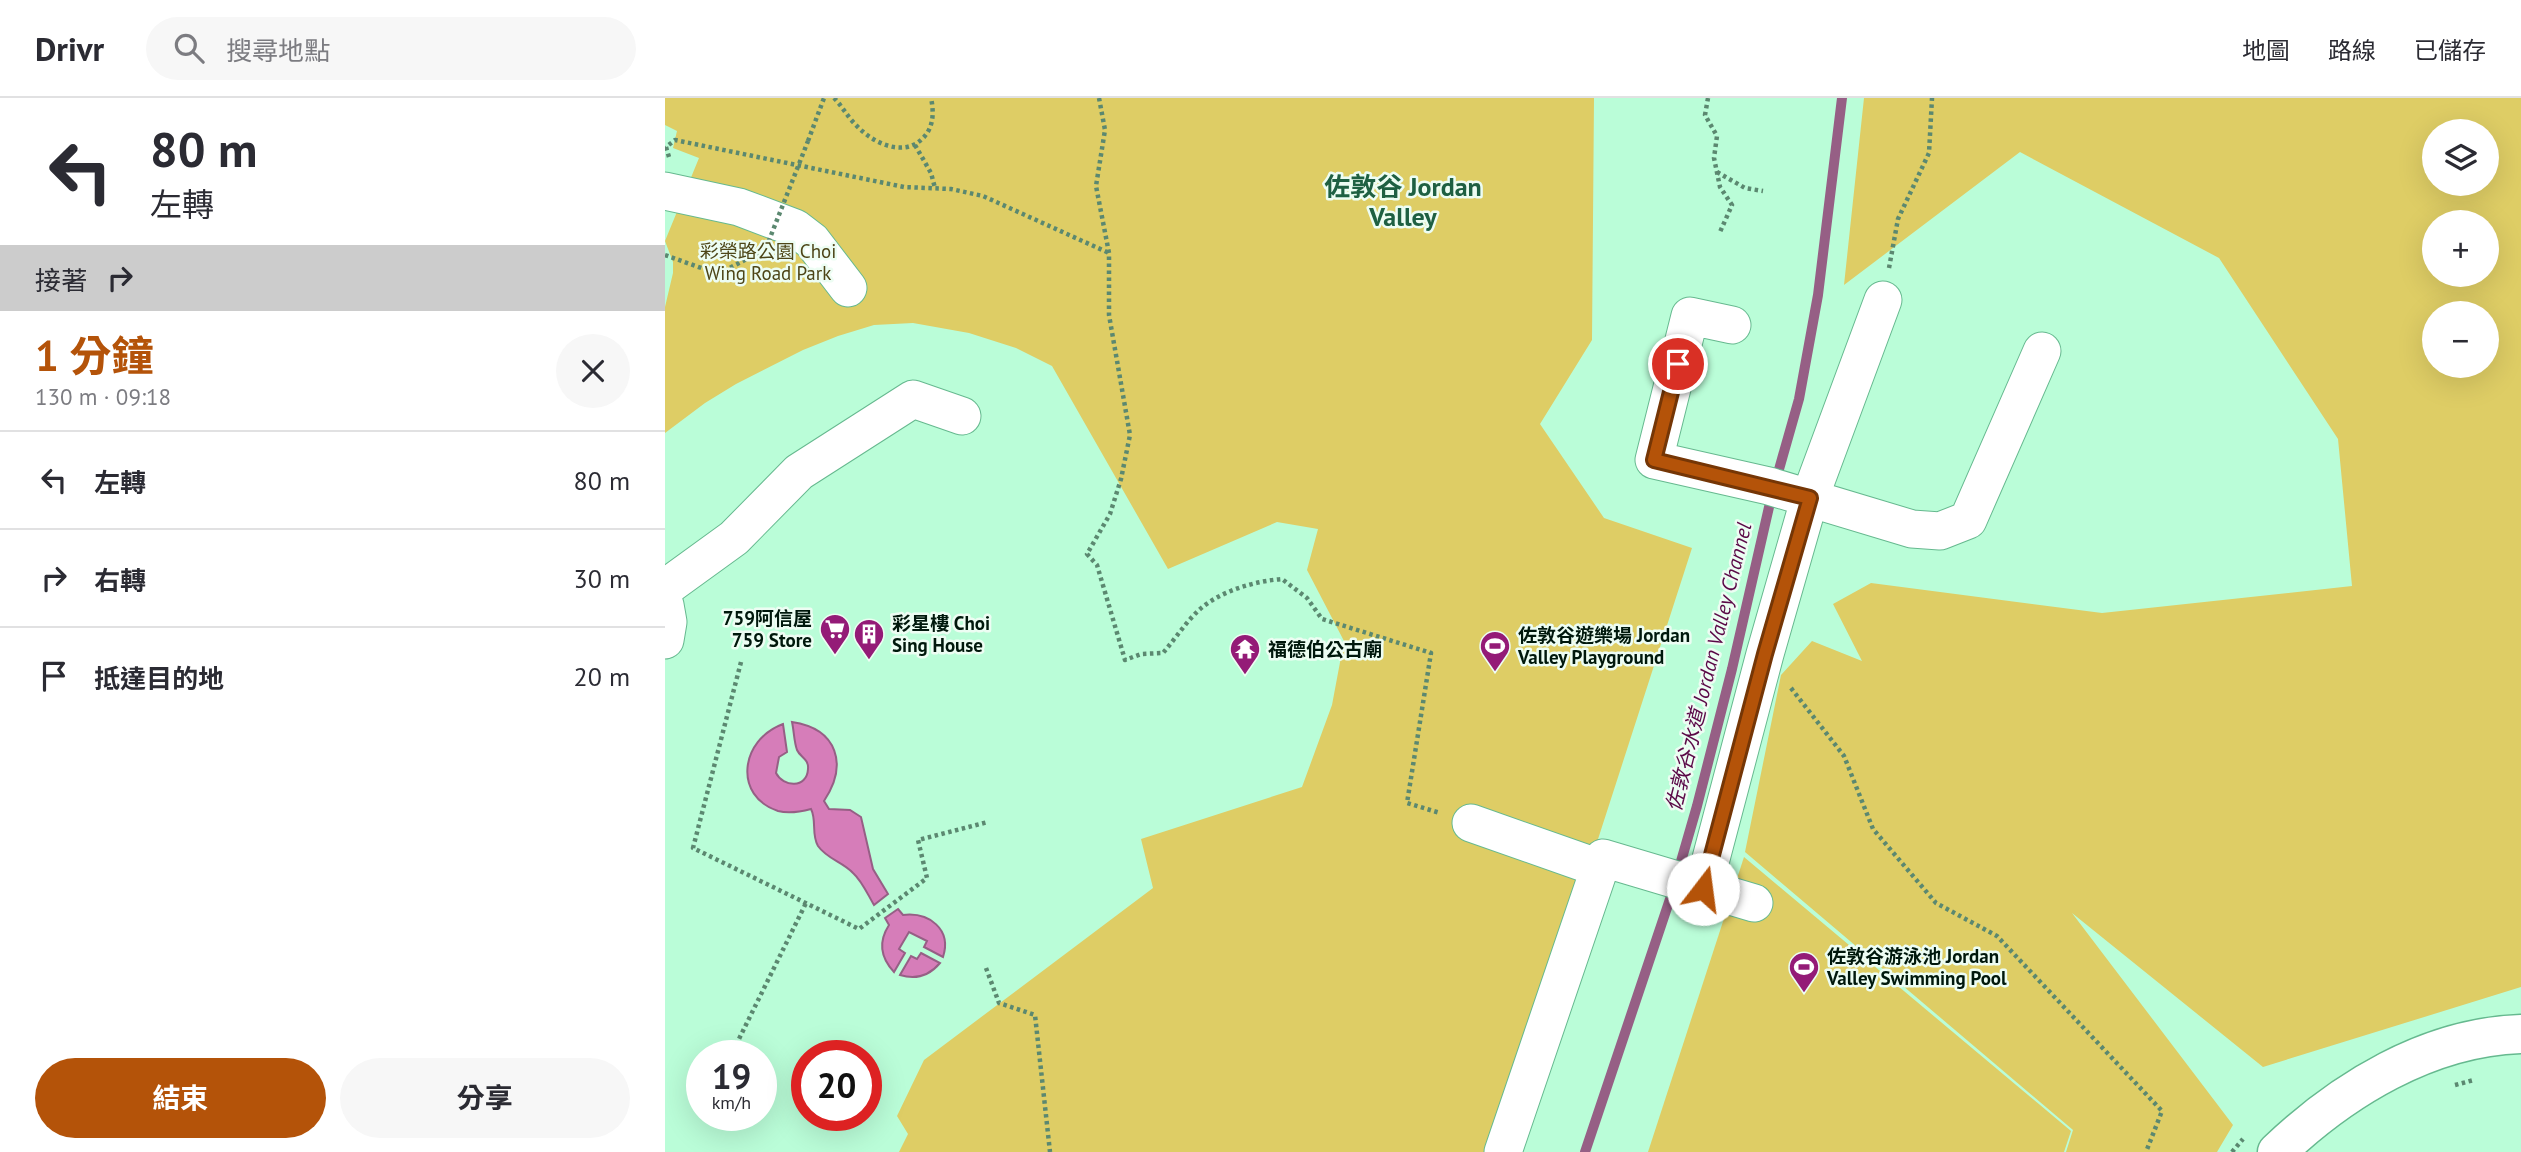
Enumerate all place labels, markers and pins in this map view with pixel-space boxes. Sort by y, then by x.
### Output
pin [1648,334,1708,394]
place label: 759阿信屋 759 Store [723,606,812,652]
place label: 彩星樓 Choi Sing House [892,611,990,657]
supermarket icon: 759阿信屋 759 Store [818,612,852,656]
building icon: 彩星樓 Choi Sing House [852,617,886,661]
place label: 佐敦谷遊樂場 Jordan Valley Playground [1517,623,1690,669]
sports icon: 佐敦谷遊樂場 Jordan Valley Playground [1478,629,1512,673]
temple icon: 福德伯公古廟 [1228,632,1262,676]
place label: 福德伯公古廟 [1268,637,1382,661]
place label: 佐敦谷游泳池 Jordan Valley Swimming Pool [1826,944,2007,990]
sports icon: 佐敦谷游泳池 Jordan Valley Swimming Pool [1787,950,1821,994]

